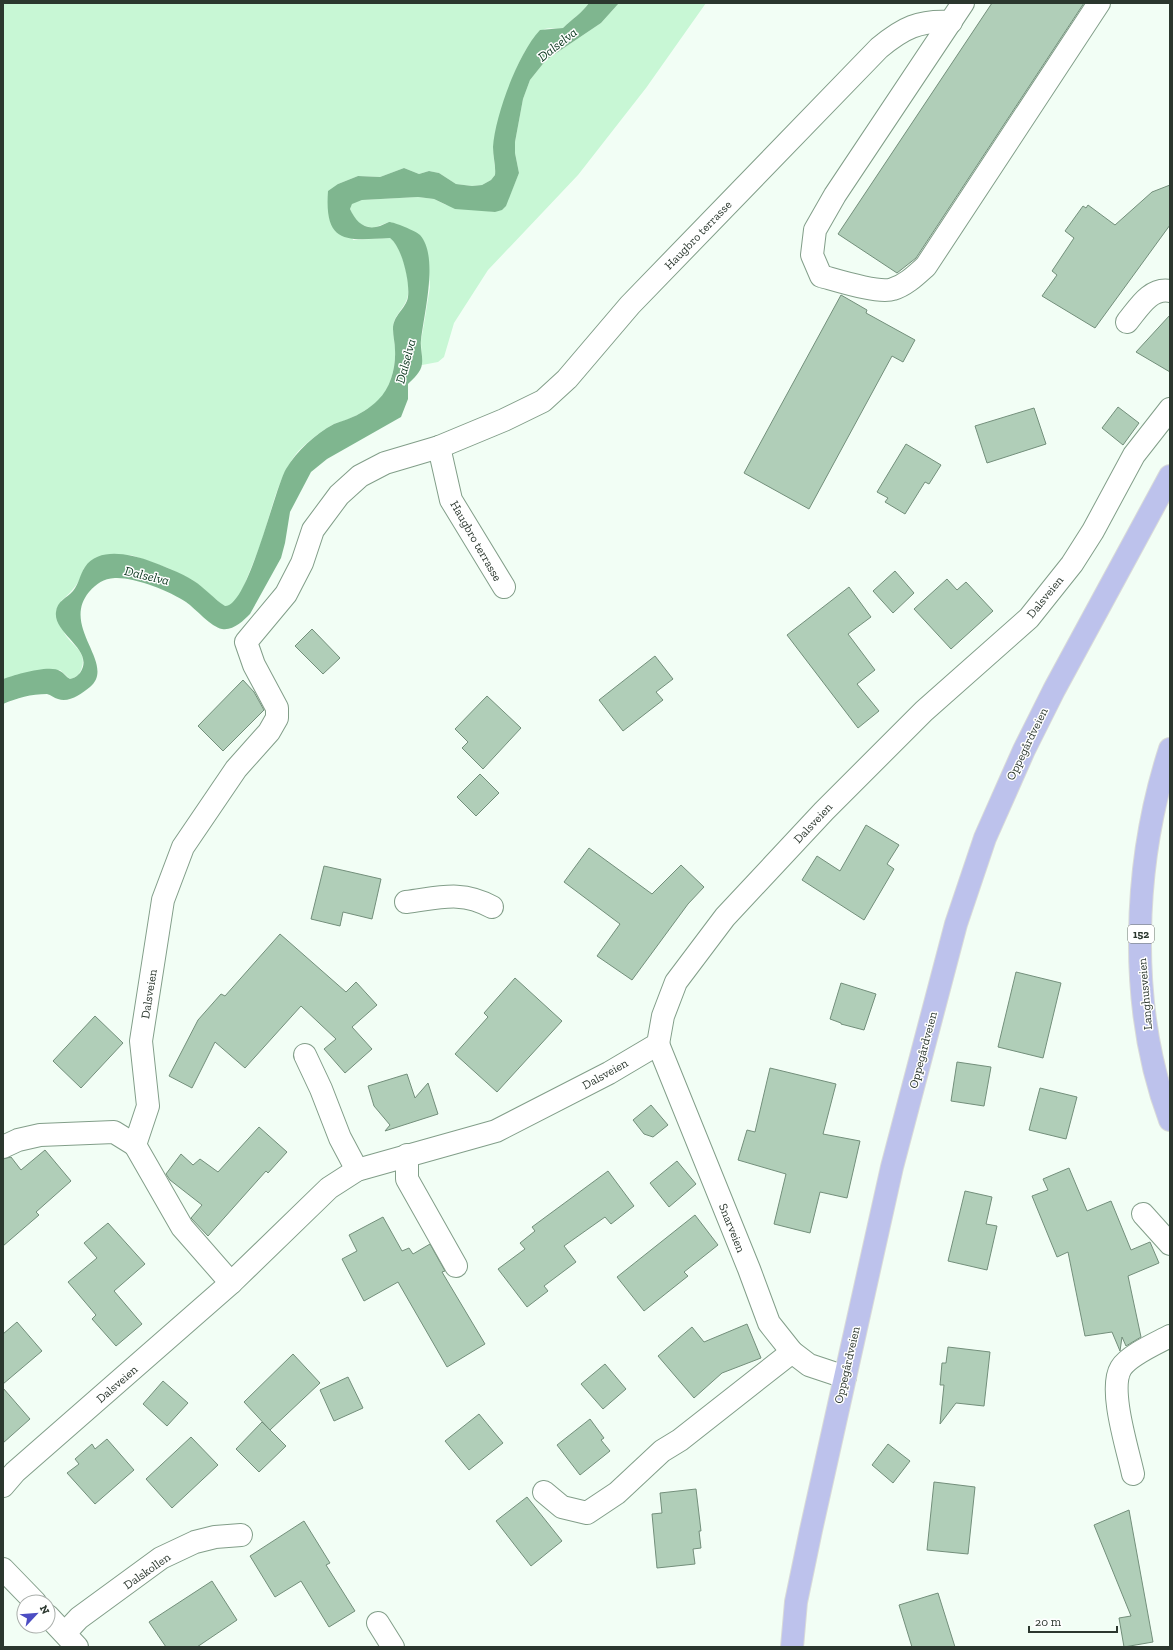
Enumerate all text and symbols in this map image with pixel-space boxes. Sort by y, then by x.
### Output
water label: Dalselva [535,25,580,64]
street label: Haugbro terrasse [662,197,735,272]
water label: Dalselva [392,337,419,385]
street label: Haugbro terrasse [447,498,505,584]
water label: Dalselva [123,563,171,588]
street label: Dalsveien [1024,573,1066,621]
street label: Oppegårdveien [1003,705,1051,783]
street label: Dalsveien [791,800,835,846]
road number: 152 [1128,925,1154,943]
street label: Langhusveien [1135,957,1155,1030]
street label: Dalsveien [138,968,160,1020]
street label: Oppegårdveien [906,1010,940,1090]
street label: Dalsveien [580,1056,630,1092]
street label: Snarveien [716,1201,748,1255]
street label: Oppegårdveien [831,1325,863,1405]
street label: Dalsveien [94,1362,141,1406]
street label: Dalskollen [121,1550,173,1592]
north arrow [16,1594,56,1634]
text: N [37,1603,52,1617]
scale bar [1029,1608,1117,1634]
text: 20 m [1035,1615,1062,1629]

